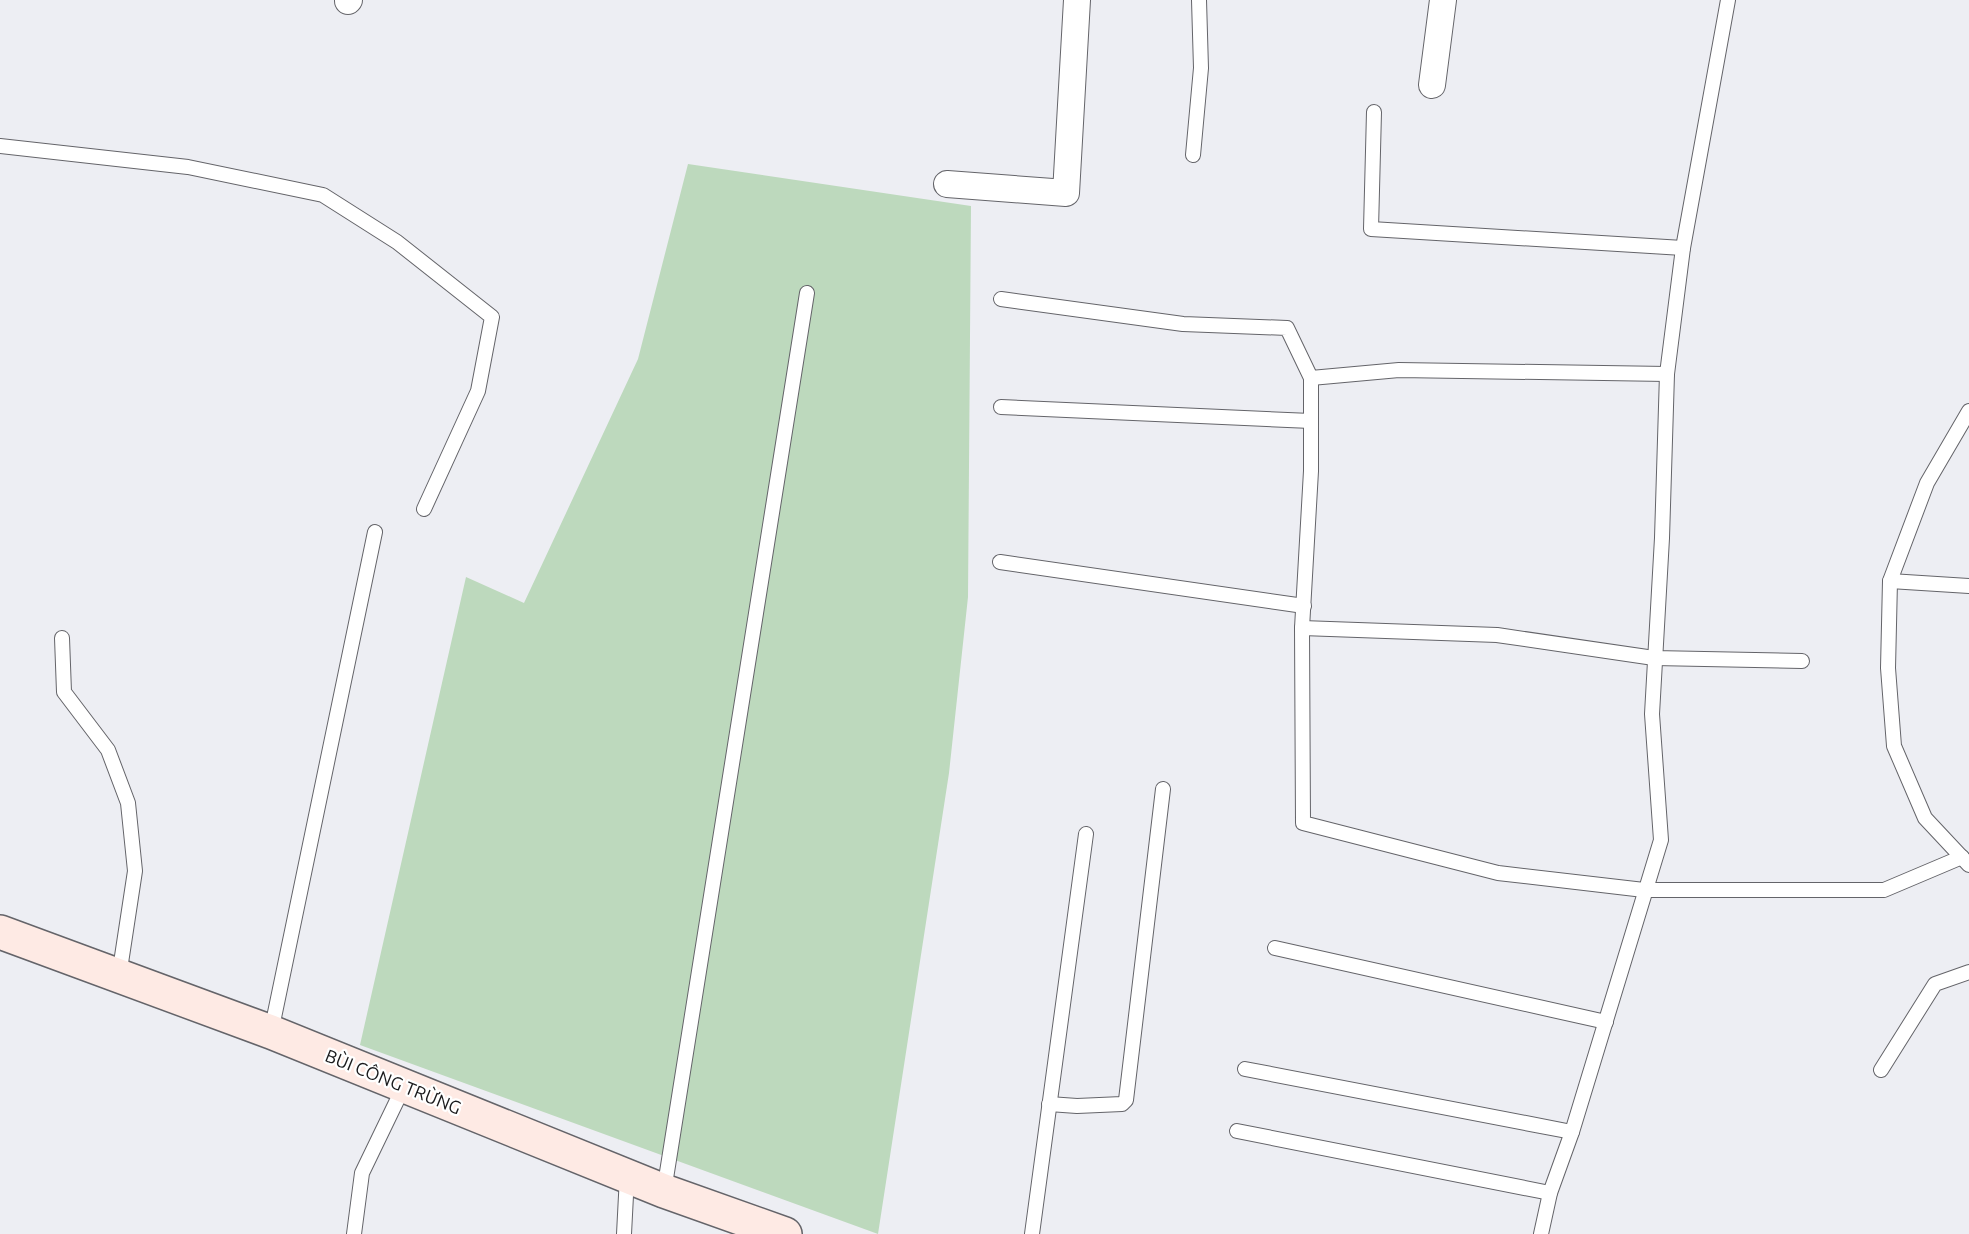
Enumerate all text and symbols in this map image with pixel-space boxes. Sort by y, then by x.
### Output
street label: BÙI CÔNG TRỪNG [323,1044,465,1117]

